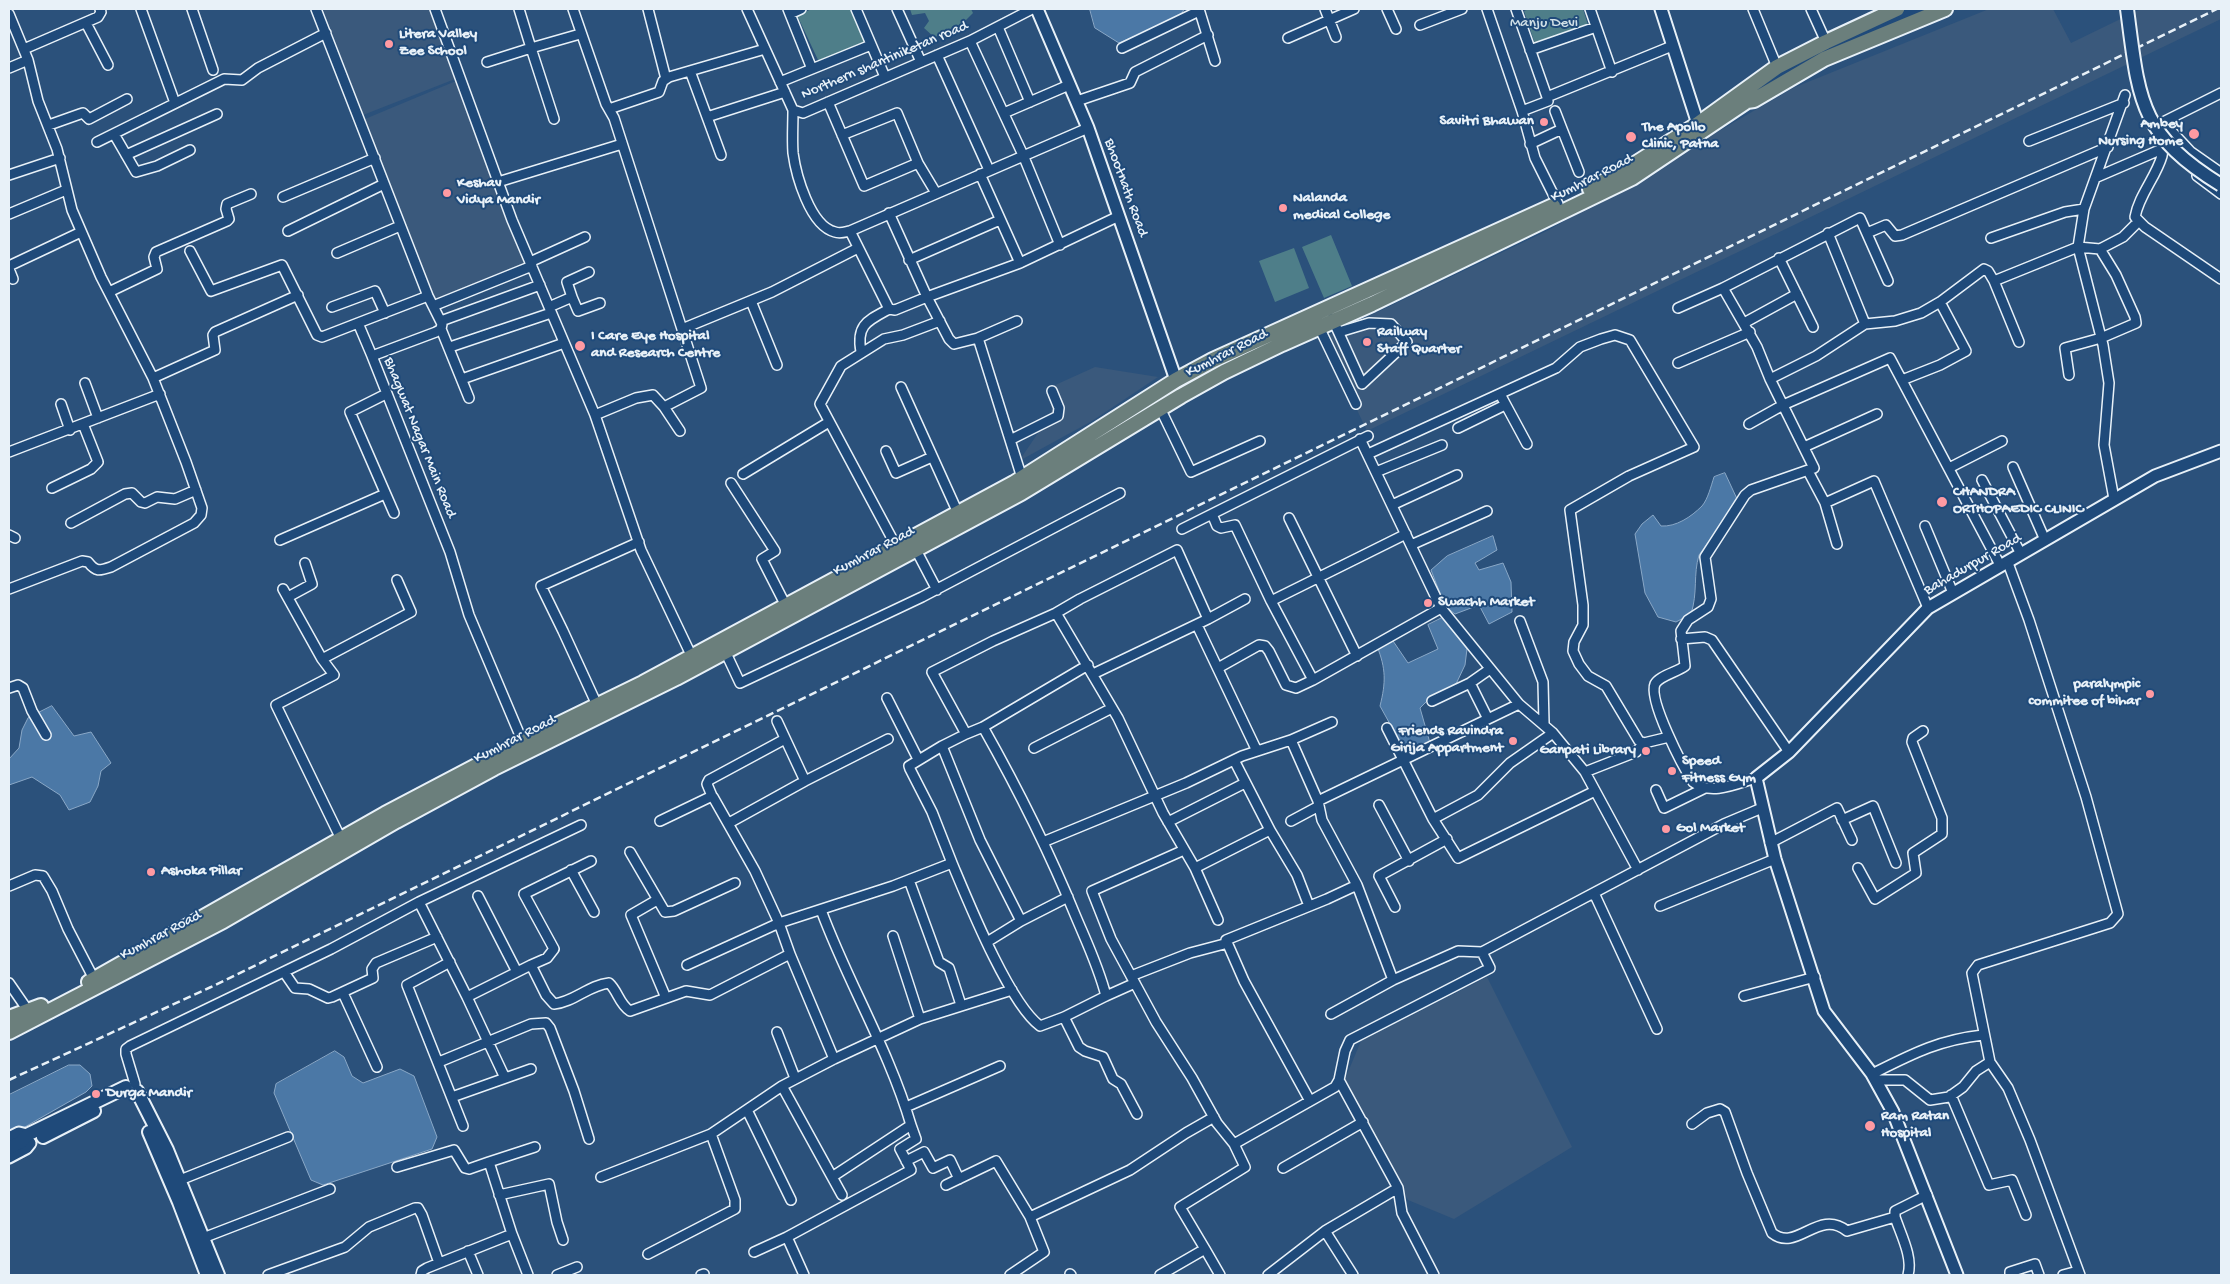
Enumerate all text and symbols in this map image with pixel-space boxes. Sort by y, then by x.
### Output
park label: Manju Devi [1510,15,1578,33]
street label: Northern shantiniketan road [799,18,971,104]
place label: Litera Valley Zee School [399,26,477,61]
marker: Litera Valley Zee School [383,38,395,50]
place label: Savitri Bhawan [1439,113,1534,131]
marker: Savitri Bhawan [1538,116,1550,128]
place label: Ambey Nursing Home [2098,116,2183,151]
place label: The Apollo Clinic, Patna [1642,119,1719,154]
marker: Ambey Nursing Home [2187,127,2201,141]
marker: The Apollo Clinic, Patna [1624,130,1638,144]
street label: Bhootnath Road [1099,136,1151,240]
street label: Kumhrar Road [1548,151,1636,207]
place label: Keshav Vidya Mandir [457,175,540,210]
marker: Keshav Vidya Mandir [441,187,453,199]
place label: Nalanda medical College [1293,190,1390,225]
marker: Nalanda medical College [1277,202,1289,214]
place label: Railway Staff Quarter [1377,324,1461,359]
street label: Kumhrar Road [1183,326,1271,382]
place label: I Care Eye Hospital and Research Centre [591,328,720,363]
marker: Railway Staff Quarter [1361,336,1373,348]
marker: I Care Eye Hospital and Research Centre [573,339,587,353]
street label: Bhagwat Nagar Main Road [379,355,459,521]
place label: CHANDRA ORTHOPAEDIC CLINIC [1953,484,2084,519]
marker: CHANDRA ORTHOPAEDIC CLINIC [1935,495,1949,509]
street label: Kumhrar Road [830,523,918,581]
street label: Bahadurpur Road [1921,530,2025,600]
place label: Swachh Market [1438,594,1534,612]
marker: Swachh Market [1422,597,1434,609]
place label: paralympic commitee of bihar [2029,676,2140,711]
marker: paralympic commitee of bihar [2144,688,2156,700]
street label: Kumhrar Road [471,712,559,768]
place label: Friends Ravindra Girija Appartment [1390,723,1503,758]
marker: Friends Ravindra Girija Appartment [1507,735,1519,747]
place label: Ganpati Library [1539,742,1636,760]
marker: Ganpati Library [1640,745,1652,757]
place label: Speed Fitness Gym [1682,753,1756,788]
marker: Speed Fitness Gym [1666,765,1678,777]
place label: Gol Market [1676,820,1745,838]
marker: Gol Market [1660,823,1672,835]
place label: Ashoka Pillar [161,863,242,881]
marker: Ashoka Pillar [145,866,157,878]
street label: Kumhrar Road [117,907,205,965]
place label: Durga Mandir [106,1085,192,1103]
marker: Durga Mandir [90,1088,102,1100]
place label: Ram Ratan Hospital [1881,1108,1949,1143]
marker: Ram Ratan Hospital [1863,1119,1877,1133]

